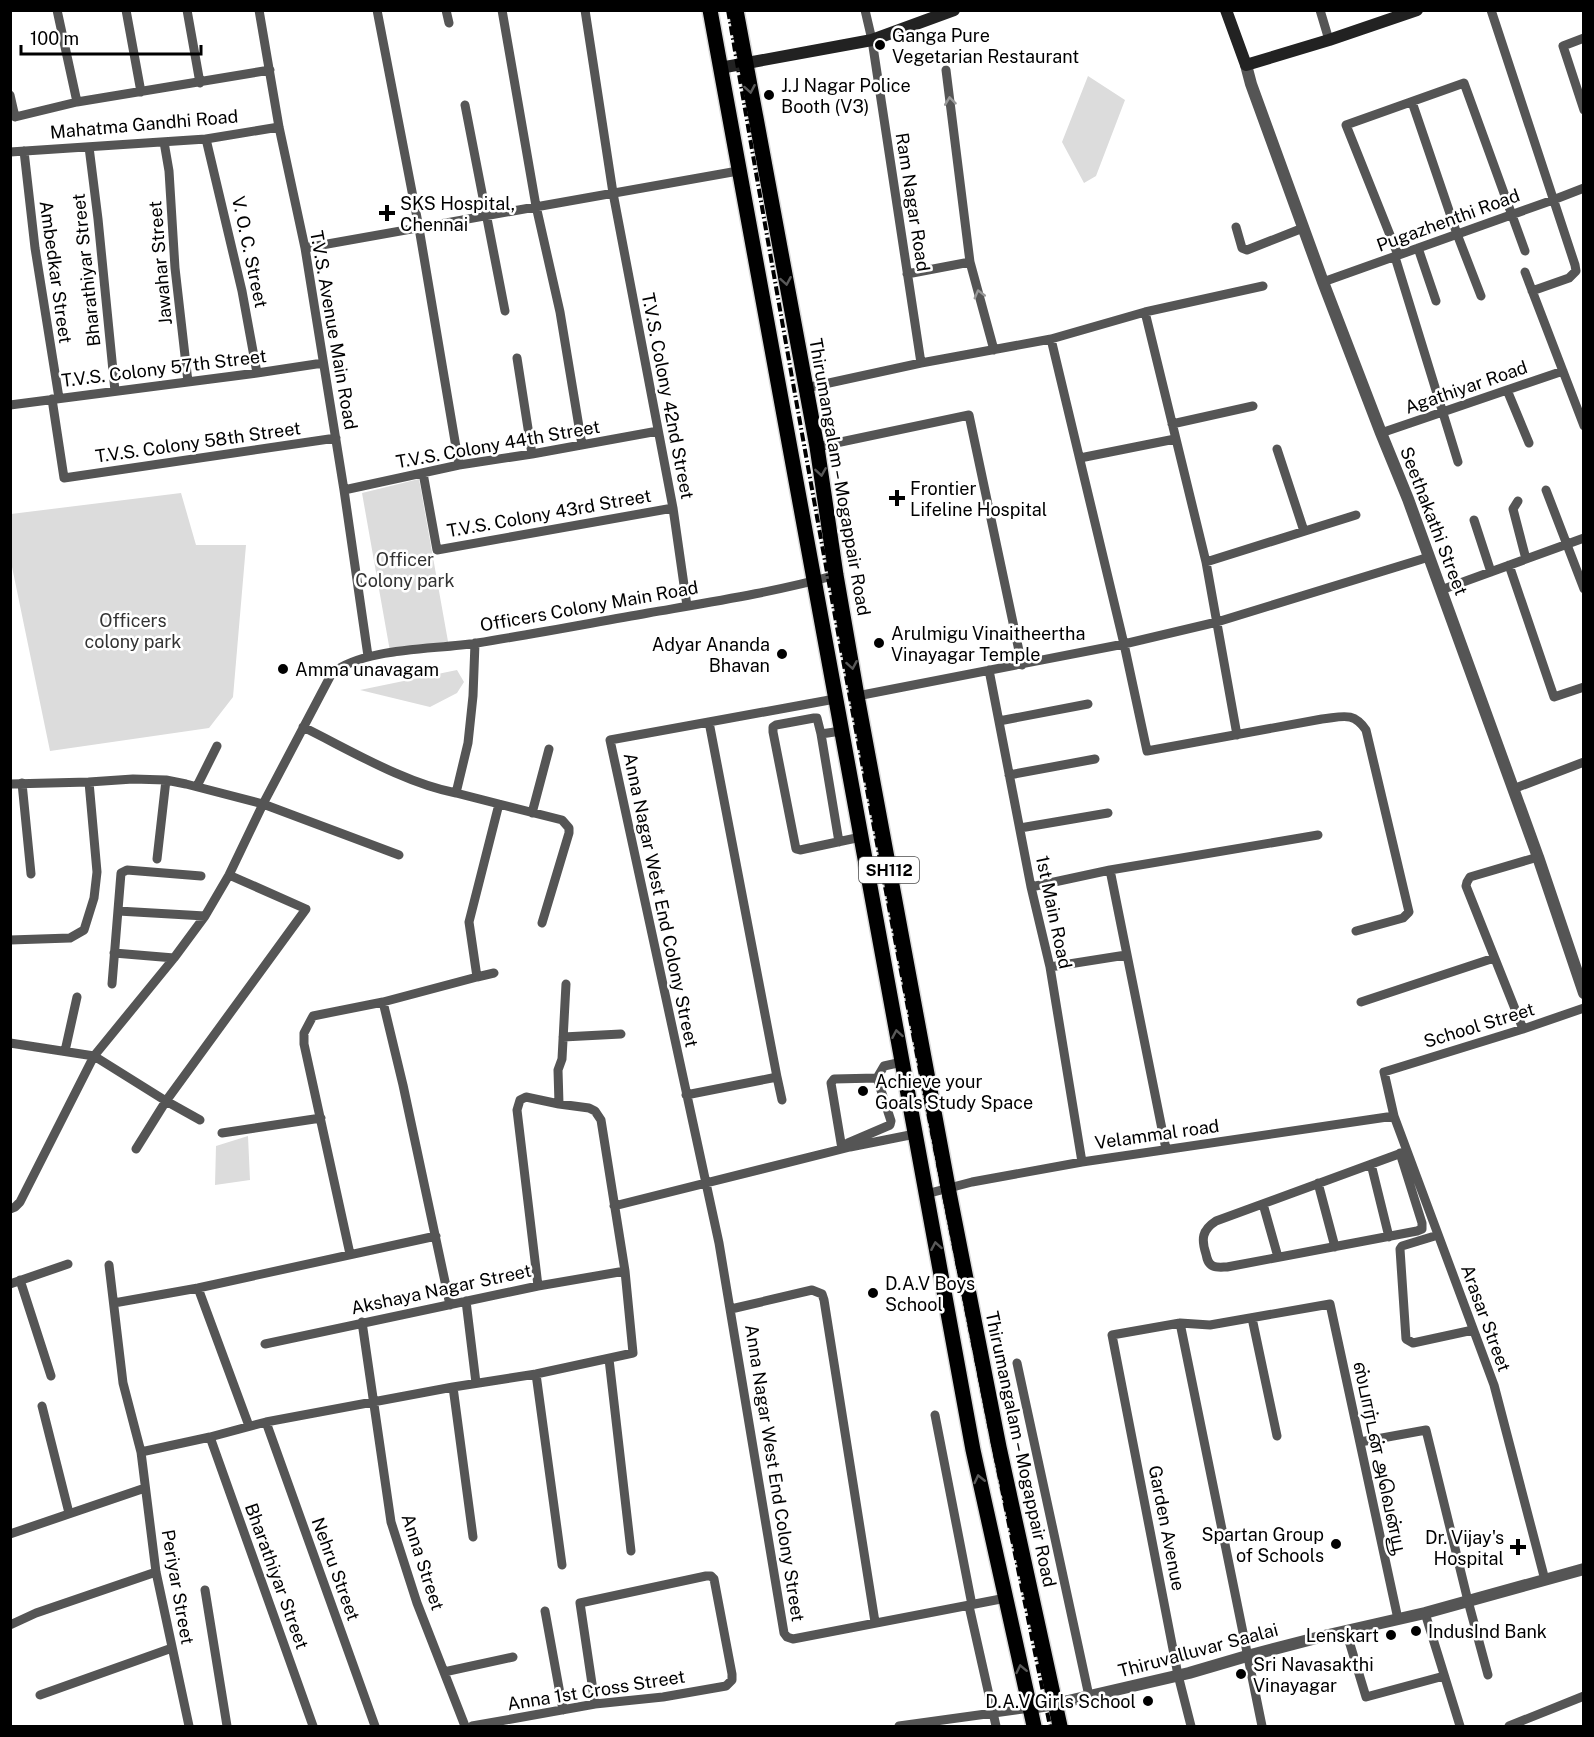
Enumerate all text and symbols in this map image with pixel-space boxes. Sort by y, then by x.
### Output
scale bar [21,18,201,56]
place label: Ganga Pure Vegetarian Restaurant [892,25,1079,67]
text: 100 m [30,28,79,49]
marker: Ganga Pure Vegetarian Restaurant [873,38,887,52]
place label: J.J Nagar Police Booth (V3) [781,75,911,117]
one-way arrow [743,83,756,93]
marker: J.J Nagar Police Booth (V3) [762,88,776,102]
one-way arrow [944,97,957,106]
street label: Mahatma Gandhi Road [49,105,239,143]
street label: Ram Nagar Road [892,131,934,273]
street label: Pugazhenthi Road [1374,184,1522,256]
street label: Bharathiyar Street [68,192,104,348]
place label: SKS Hospital, Chennai [400,193,515,235]
street label: V. O. C. Street [228,194,272,310]
street label: Ambedkar Street [36,199,76,345]
street label: Jawahar Street [144,200,176,326]
marker: SKS Hospital, Chennai [378,204,396,222]
street label: T.V.S. Avenue Main Road [306,229,362,431]
one-way arrow [779,275,792,285]
one-way arrow [974,289,986,300]
street label: T.V.S. Colony 42nd Street [638,291,698,501]
street label: Thirumangalam – Mogappair Road [805,337,875,617]
street label: T.V.S. Colony 57th Street [60,345,268,391]
street label: Agathiyar Road [1402,356,1530,418]
street label: T.V.S. Colony 44th Street [394,416,602,472]
street label: T.V.S. Colony 58th Street [94,417,302,467]
street label: Seethakathi Street [1396,444,1472,598]
one-way arrow [814,468,826,477]
place label: Frontier Lifeline Hospital [910,478,1047,520]
street label: T.V.S. Colony 43rd Street [445,485,653,541]
marker: Frontier Lifeline Hospital [888,489,906,507]
park label: Officer Colony park [355,549,455,591]
street label: Officers Colony Main Road [478,576,700,636]
park label: Officers colony park [85,610,181,652]
place label: Arulmigu Vinaitheertha Vinayagar Temple [891,623,1085,665]
place label: Adyar Ananda Bhavan [652,634,770,676]
marker: Arulmigu Vinaitheertha Vinayagar Temple [872,636,886,650]
marker: Adyar Ananda Bhavan [775,647,789,661]
place label: Amma unavagam [295,659,439,680]
one-way arrow [845,659,858,669]
marker: Amma unavagam [276,662,290,676]
street label: Anna Nagar West End Colony Street [619,751,703,1049]
street label: 1st Main Road [1032,853,1076,971]
road number: SH112 [859,857,919,883]
street label: School Street [1421,998,1537,1052]
one-way arrow [891,1029,904,1039]
place label: Achieve your Goals Study Space [875,1071,1033,1113]
marker: Achieve your Goals Study Space [856,1084,870,1098]
street label: Velammal road [1093,1115,1221,1153]
one-way arrow [930,1241,942,1251]
street label: Akshaya Nagar Street [349,1260,533,1318]
street label: Arasar Street [1457,1262,1515,1374]
place label: D.A.V Boys School [885,1273,975,1315]
marker: D.A.V Boys School [866,1286,880,1300]
street label: Thirumangalam – Mogappair Road [981,1309,1061,1589]
street label: Anna Nagar West End Colony Street [741,1323,809,1623]
street label: ஸ்பார்டன் அவென்யூ [1347,1359,1411,1558]
street label: Garden Avenue [1145,1463,1189,1593]
one-way arrow [974,1474,987,1484]
street label: Bharathiyar Street [241,1500,313,1652]
street label: Anna Street [397,1511,449,1613]
street label: Nehru Street [308,1514,364,1624]
place label: Spartan Group of Schools [1201,1524,1324,1566]
place label: Dr. Vijay's Hospital [1425,1527,1504,1569]
street label: Periyar Street [158,1528,198,1646]
marker: Spartan Group of Schools [1329,1537,1343,1551]
marker: Dr. Vijay's Hospital [1509,1538,1527,1556]
street label: Thiruvalluvar Saalai [1116,1619,1280,1681]
place label: IndusInd Bank [1428,1621,1547,1642]
marker: IndusInd Bank [1409,1624,1423,1638]
place label: Lenskart [1306,1625,1379,1646]
marker: Lenskart [1384,1628,1398,1642]
place label: Sri Navasakthi Vinayagar [1253,1654,1374,1696]
one-way arrow [1016,1665,1029,1675]
street label: Anna 1st Cross Street [505,1666,687,1714]
marker: Sri Navasakthi Vinayagar [1234,1667,1248,1681]
place label: D.A.V Girls School [985,1691,1136,1712]
marker: D.A.V Girls School [1141,1694,1155,1708]

